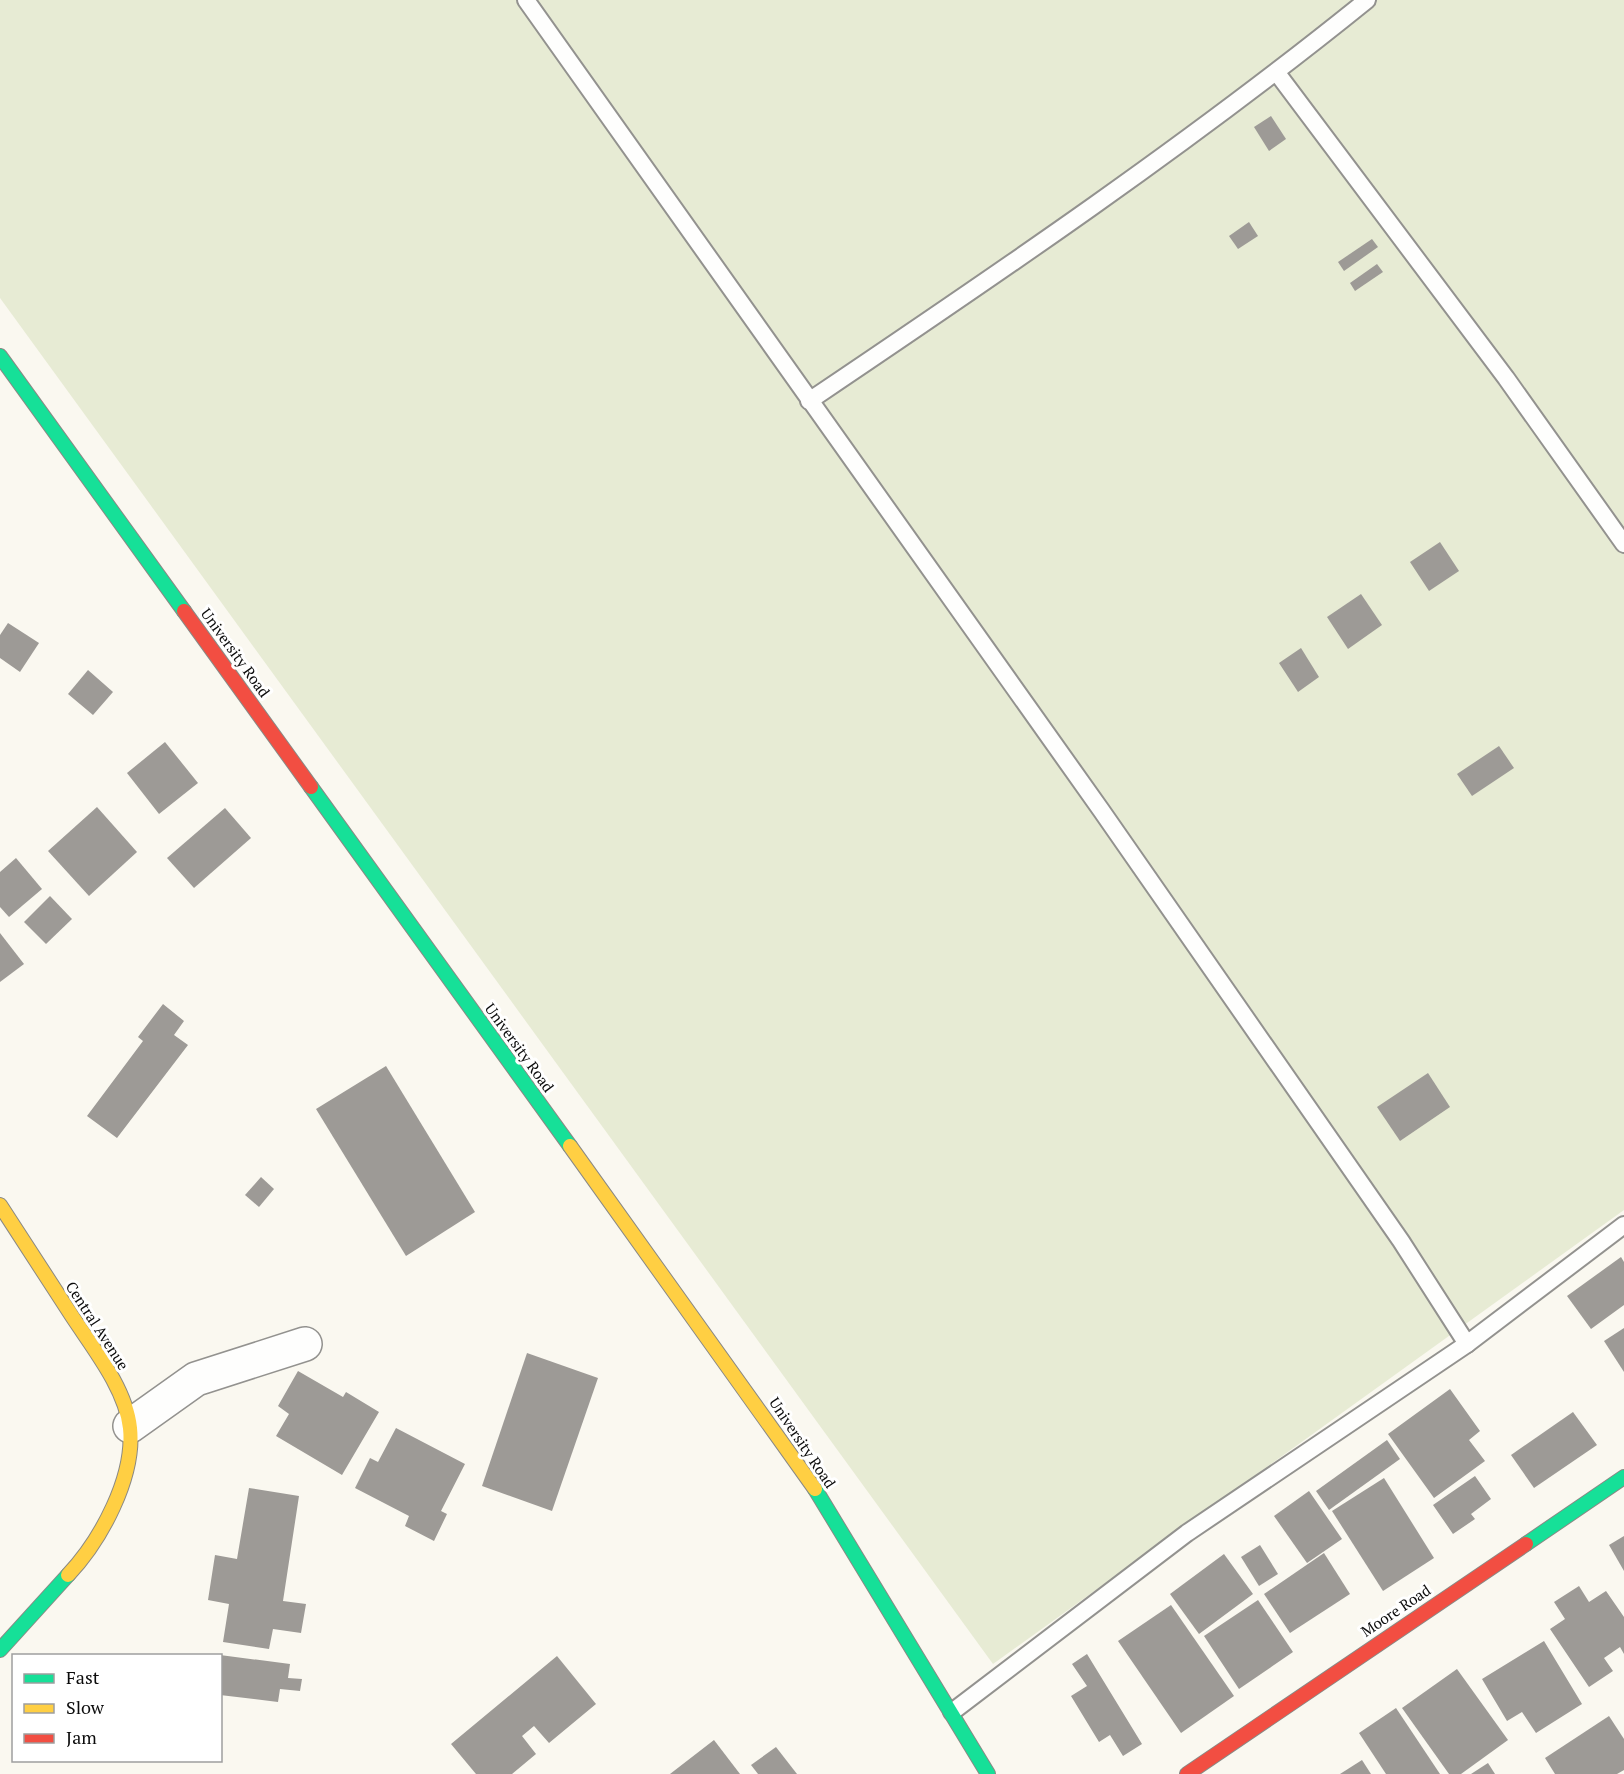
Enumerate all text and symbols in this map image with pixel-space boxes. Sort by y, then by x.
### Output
street label: University Road [197,604,275,701]
street label: University Road [481,999,559,1096]
street label: Central Avenue [62,1277,134,1374]
street label: University Road [765,1393,841,1492]
street label: Moore Road [1357,1580,1434,1641]
legend [12,1654,222,1762]
text: Fast [66,1665,100,1689]
text: Slow [66,1695,105,1719]
text: Jam [66,1725,97,1749]

